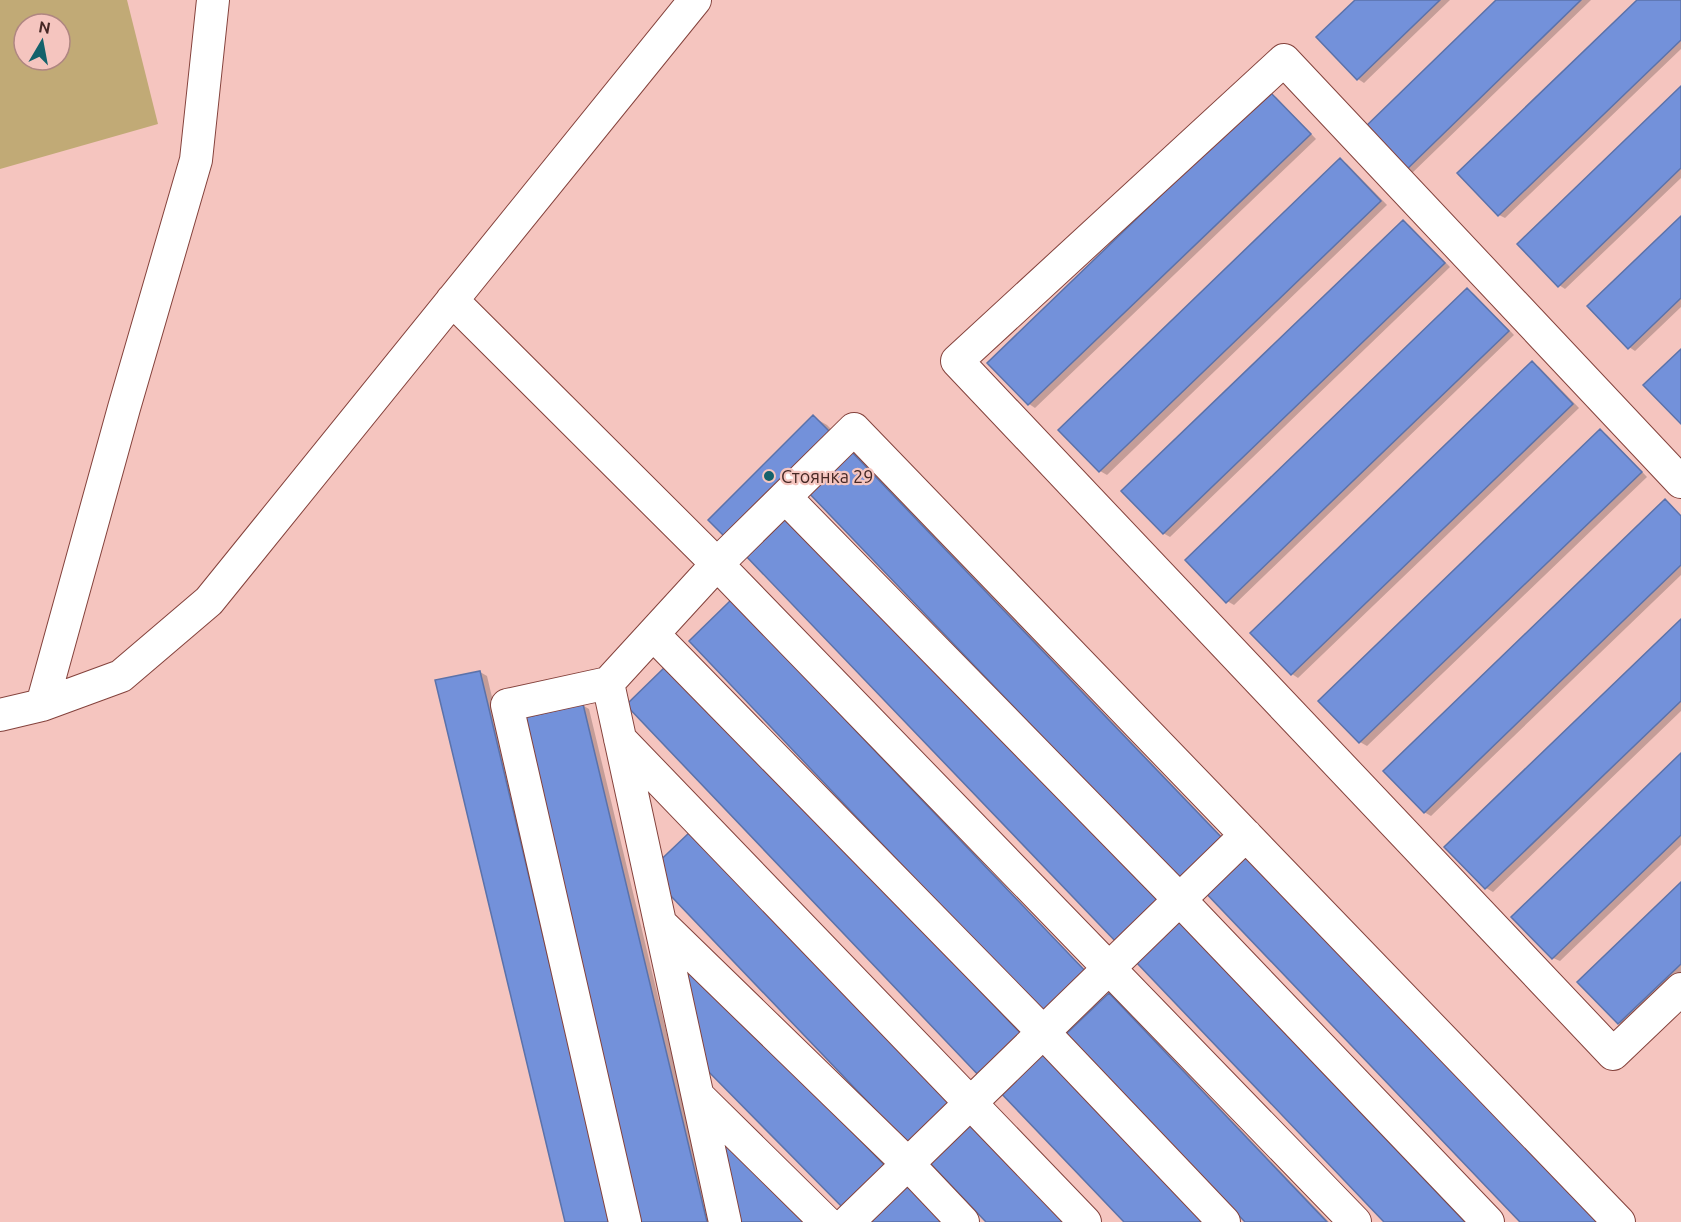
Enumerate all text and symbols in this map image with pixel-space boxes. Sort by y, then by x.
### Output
north arrow [12,12,72,72]
text: N [37,17,52,37]
place label: Стоянка 29 [781,466,873,486]
marker: Стоянка 29 [762,469,776,483]

